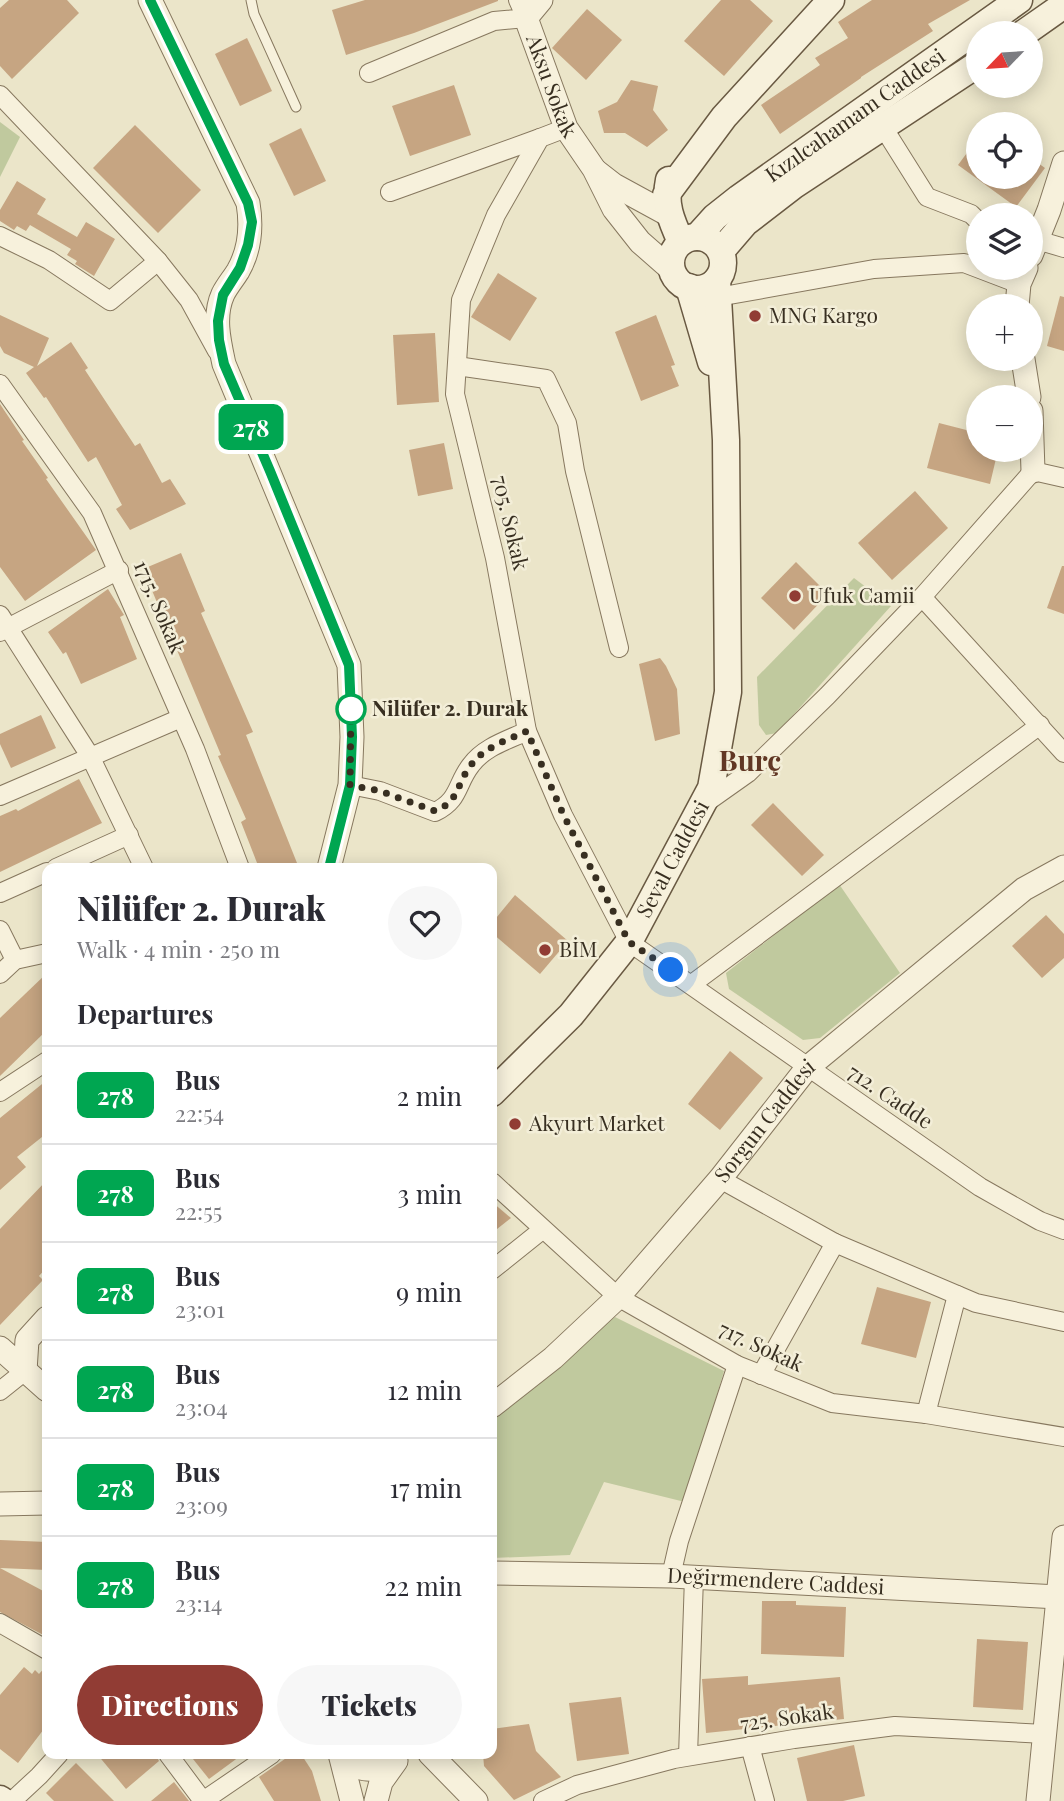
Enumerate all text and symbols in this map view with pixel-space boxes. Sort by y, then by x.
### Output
north arrow [966,21,1043,98]
map controls [966,21,1043,462]
street label: Aksu Sokak [521,29,585,143]
street label: Kızılcahamam Caddesi [759,41,950,187]
button: locate [966,112,1043,189]
button: layers [966,203,1043,280]
button: + [966,294,1043,371]
place label: MNG Kargo [769,300,878,328]
marker: MNG Kargo [747,308,763,324]
button: − [966,385,1043,462]
line badge: 278 [211,404,291,450]
text: 278 [233,411,269,443]
street label: 705. Sokak [487,472,537,573]
street label: 1715. Sokak [129,555,193,658]
place label: Ufuk Camii [809,580,915,608]
marker: Ufuk Camii [787,588,803,604]
place label: Nilüfer 2. Durak [372,693,529,721]
marker: Nilüfer 2. Durak [336,694,366,724]
district label: Burç [719,741,781,778]
street label: Seval Caddesi [629,795,714,922]
text: Nilüfer 2. Durak [77,885,325,929]
button: heart [388,886,462,960]
text: Walk · 4 min · 250 m [77,933,280,964]
place label: BİM [559,934,597,962]
marker: BİM [537,942,553,958]
your location [653,952,688,987]
text: Departures [77,996,213,1031]
street label: Sorgun Caddesi [707,1051,820,1187]
street label: 712. Cadde [843,1057,939,1134]
text: Bus [175,1062,220,1097]
text: 2 min [397,1078,462,1113]
text: 278 [97,1079,134,1111]
text: 22:54 [175,1097,224,1128]
place label: Akyurt Market [528,1108,665,1136]
marker: Akyurt Market [507,1116,523,1132]
text: Bus [175,1160,220,1195]
text: 3 min [398,1176,462,1211]
text: 278 [97,1177,134,1209]
text: 22:55 [175,1195,222,1226]
text: Bus [175,1258,220,1293]
text: 9 min [396,1274,462,1309]
text: 278 [97,1275,134,1307]
text: 23:01 [175,1293,225,1324]
street label: 717. Sokak [715,1313,809,1377]
text: Bus [175,1356,220,1391]
text: 12 min [387,1372,462,1407]
text: 278 [97,1373,134,1405]
text: 23:04 [175,1391,228,1422]
text: Bus [175,1454,220,1489]
text: 17 min [389,1470,462,1505]
text: 278 [97,1471,134,1503]
text: 23:09 [175,1489,228,1520]
text: Bus [175,1552,220,1587]
street label: Değirmendere Caddesi [667,1560,885,1600]
text: 22 min [384,1568,462,1603]
text: 278 [97,1569,134,1601]
text: 23:14 [175,1587,222,1618]
button: Directions [77,1665,263,1745]
button: Tickets [277,1665,462,1745]
street label: 725. Sokak [738,1696,836,1736]

